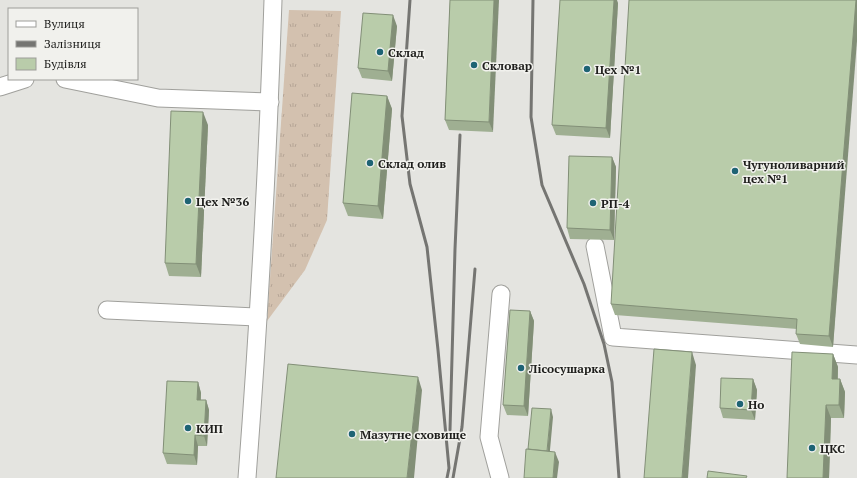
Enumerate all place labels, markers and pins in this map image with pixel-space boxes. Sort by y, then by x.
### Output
place label: Склад [388,45,425,60]
marker: Склад [375,47,385,57]
place label: Скловар [482,58,532,73]
marker: Скловар [469,60,479,70]
place label: Цех №1 [595,62,641,77]
marker: Цех №1 [582,64,592,74]
place label: Склад олив [378,156,446,171]
place label: Чугуноливарний цех №1 [743,157,845,186]
marker: Склад олив [365,158,375,168]
marker: Чугуноливарний цех №1 [730,166,740,176]
place label: Цех №36 [196,194,249,209]
marker: Цех №36 [183,196,193,206]
place label: РП-4 [601,196,630,211]
marker: РП-4 [588,198,598,208]
place label: Лісосушарка [528,361,605,376]
marker: Лісосушарка [516,363,526,373]
place label: Но [748,397,764,412]
marker: Но [735,399,745,409]
place label: КИП [196,421,223,436]
marker: КИП [183,423,193,433]
place label: Мазутне сховище [360,427,467,442]
marker: Мазутне сховище [347,429,357,439]
place label: ЦКС [820,441,845,456]
marker: ЦКС [807,443,817,453]

